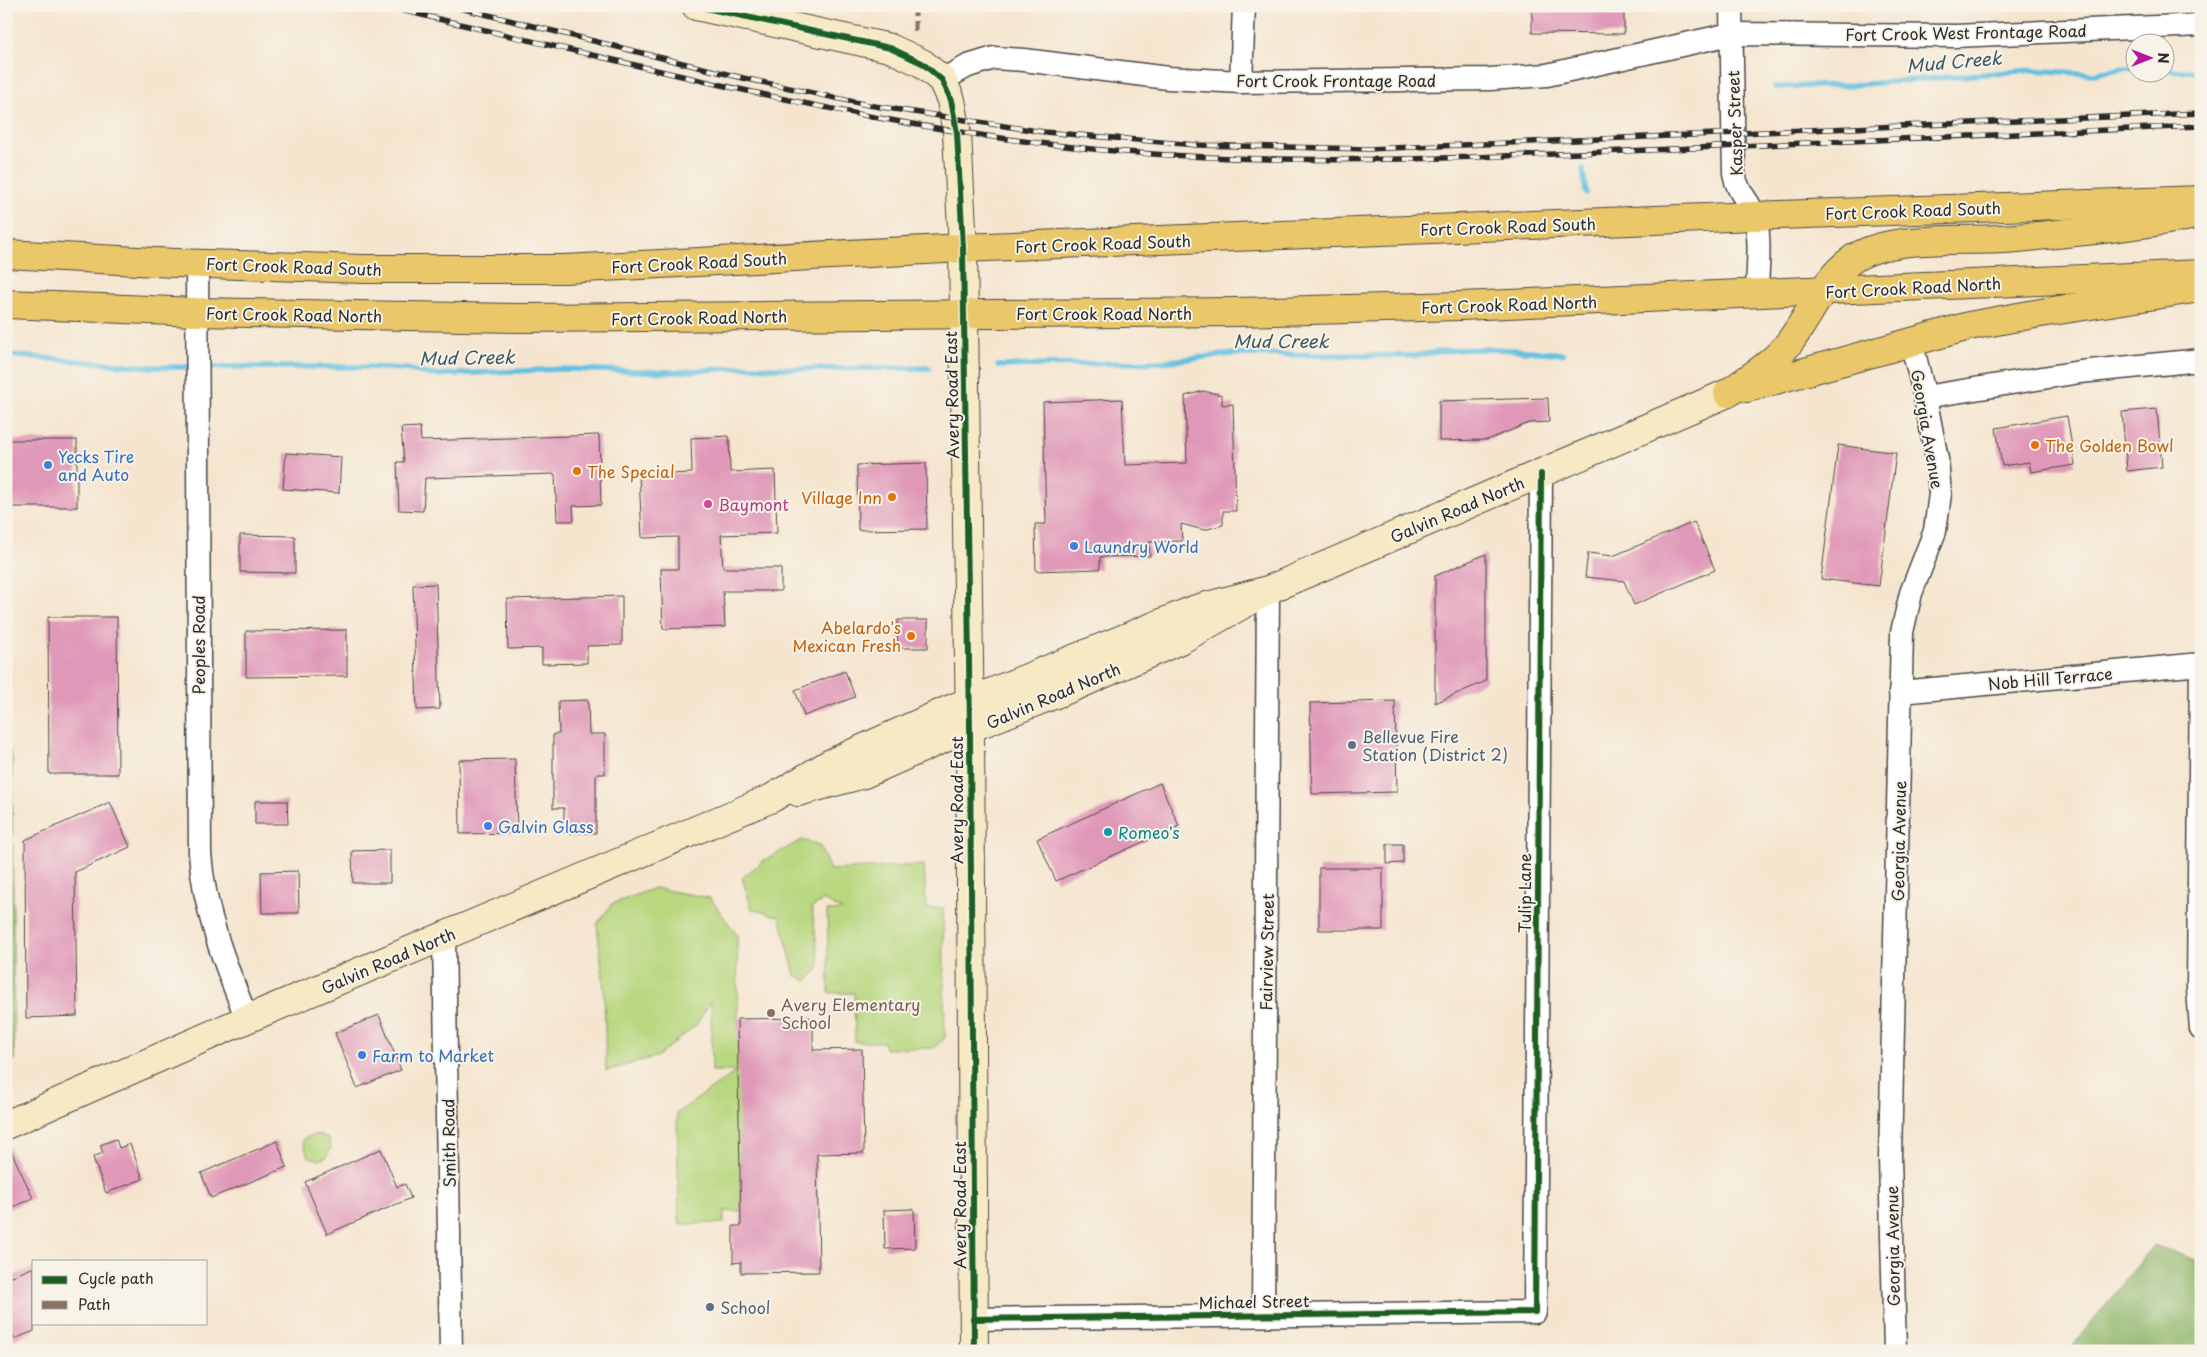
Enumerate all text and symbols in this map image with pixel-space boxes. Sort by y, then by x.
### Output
street label: Fort Crook West Frontage Road [1845,18,2087,46]
north arrow [2124,32,2174,82]
water label: Mud Creek [1905,43,2004,79]
text: N [2153,52,2174,64]
street label: Fort Crook Frontage Road [1236,68,1436,92]
street label: Kasper Street [1720,69,1748,176]
street label: Fort Crook Road South [1825,195,2001,225]
street label: Fort Crook Road South [1420,211,1596,241]
street label: Fort Crook Road South [1015,228,1191,258]
street label: Fort Crook Road South [611,245,787,279]
street label: Fort Crook Road South [206,251,382,281]
street label: Fort Crook Road North [1824,270,2002,304]
street label: Fort Crook Road North [1421,289,1597,319]
street label: Fort Crook Road North [206,300,382,328]
street label: Fort Crook Road North [1016,301,1192,325]
street label: Fort Crook Road North [611,303,787,331]
water label: Mud Creek [1233,327,1330,354]
street label: Avery Road East [938,331,964,459]
water label: Mud Creek [419,343,516,371]
street label: Georgia Avenue [1906,368,1950,491]
place label: The Golden Bowl [2045,433,2174,457]
marker: The Golden Bowl [2029,439,2041,451]
place label: Yecks Tire and Auto [58,444,134,486]
marker: Yecks Tire and Auto [42,459,54,471]
place label: The Special [587,459,675,483]
marker: The Special [571,465,583,477]
street label: Galvin Road North [1386,470,1528,548]
place label: Village Inn [801,485,882,509]
marker: Village Inn [886,491,898,503]
place label: Baymont [718,492,789,516]
marker: Baymont [702,498,714,510]
place label: Laundry World [1084,534,1199,558]
marker: Laundry World [1068,540,1080,552]
street label: Peoples Road [186,595,210,695]
place label: Abelardo's Mexican Fresh [792,615,901,657]
marker: Abelardo's Mexican Fresh [905,630,917,642]
street label: Galvin Road North [982,656,1124,734]
street label: Nob Hill Terrace [1987,661,2113,695]
place label: Bellevue Fire Station (District 2) [1362,724,1508,766]
street label: Avery Road East [944,736,968,864]
marker: Bellevue Fire Station (District 2) [1346,739,1358,751]
street label: Georgia Avenue [1885,780,1911,901]
place label: Galvin Glass [498,814,594,838]
marker: Galvin Glass [482,820,494,832]
place label: Romeo's [1118,820,1180,844]
marker: Romeo's [1102,826,1114,838]
street label: Tulip Lane [1512,853,1536,933]
street label: Fairview Street [1253,893,1279,1011]
street label: Galvin Road North [317,921,459,999]
place label: Avery Elementary School [781,992,920,1034]
marker: Avery Elementary School [765,1007,777,1019]
place label: Farm to Market [372,1043,494,1067]
marker: Farm to Market [356,1049,368,1061]
street label: Smith Road [435,1098,461,1188]
street label: Avery Road East [947,1141,971,1269]
street label: Georgia Avenue [1879,1185,1905,1306]
legend [32,1260,208,1324]
text: Cycle path [78,1266,154,1289]
street label: Michael Street [1198,1288,1310,1314]
text: Path [78,1292,110,1315]
place label: School [720,1295,770,1319]
marker: School [704,1301,716,1313]

